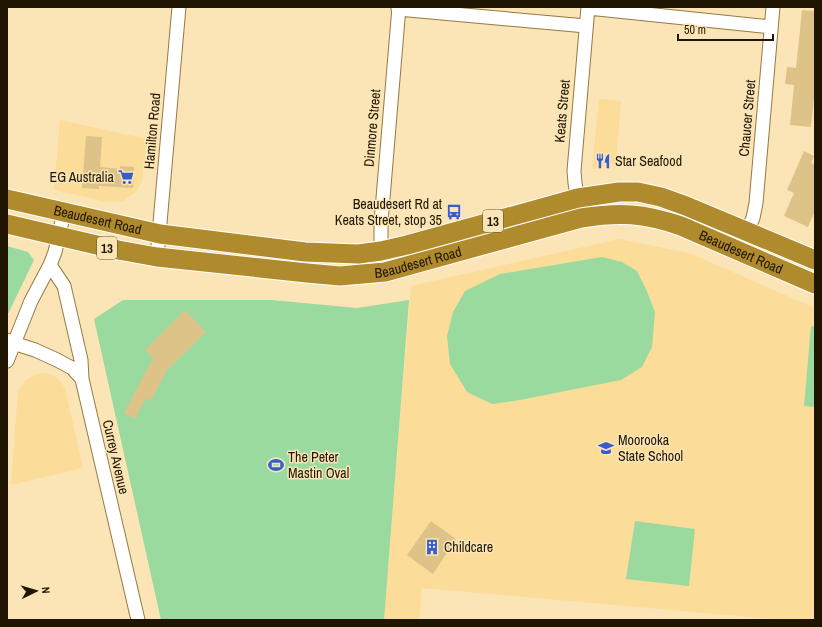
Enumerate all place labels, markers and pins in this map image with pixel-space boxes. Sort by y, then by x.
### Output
restaurant icon: Star Seafood [594,152,612,170]
place label: Star Seafood [615,152,682,170]
place label: EG Australia [50,168,115,186]
supermarket icon: EG Australia [117,168,135,186]
place label: Beaudesert Rd at Keats Street, stop 35 [335,195,442,229]
bus stop icon: Beaudesert Rd at Keats Street, stop 35 [445,203,463,221]
place label: Moorooka State School [618,431,683,465]
school or university icon: Moorooka State School [597,439,615,457]
place label: The Peter Mastin Oval [288,448,349,482]
sports icon: The Peter Mastin Oval [267,456,285,474]
building icon: Childcare [423,538,441,556]
place label: Childcare [444,538,493,556]

